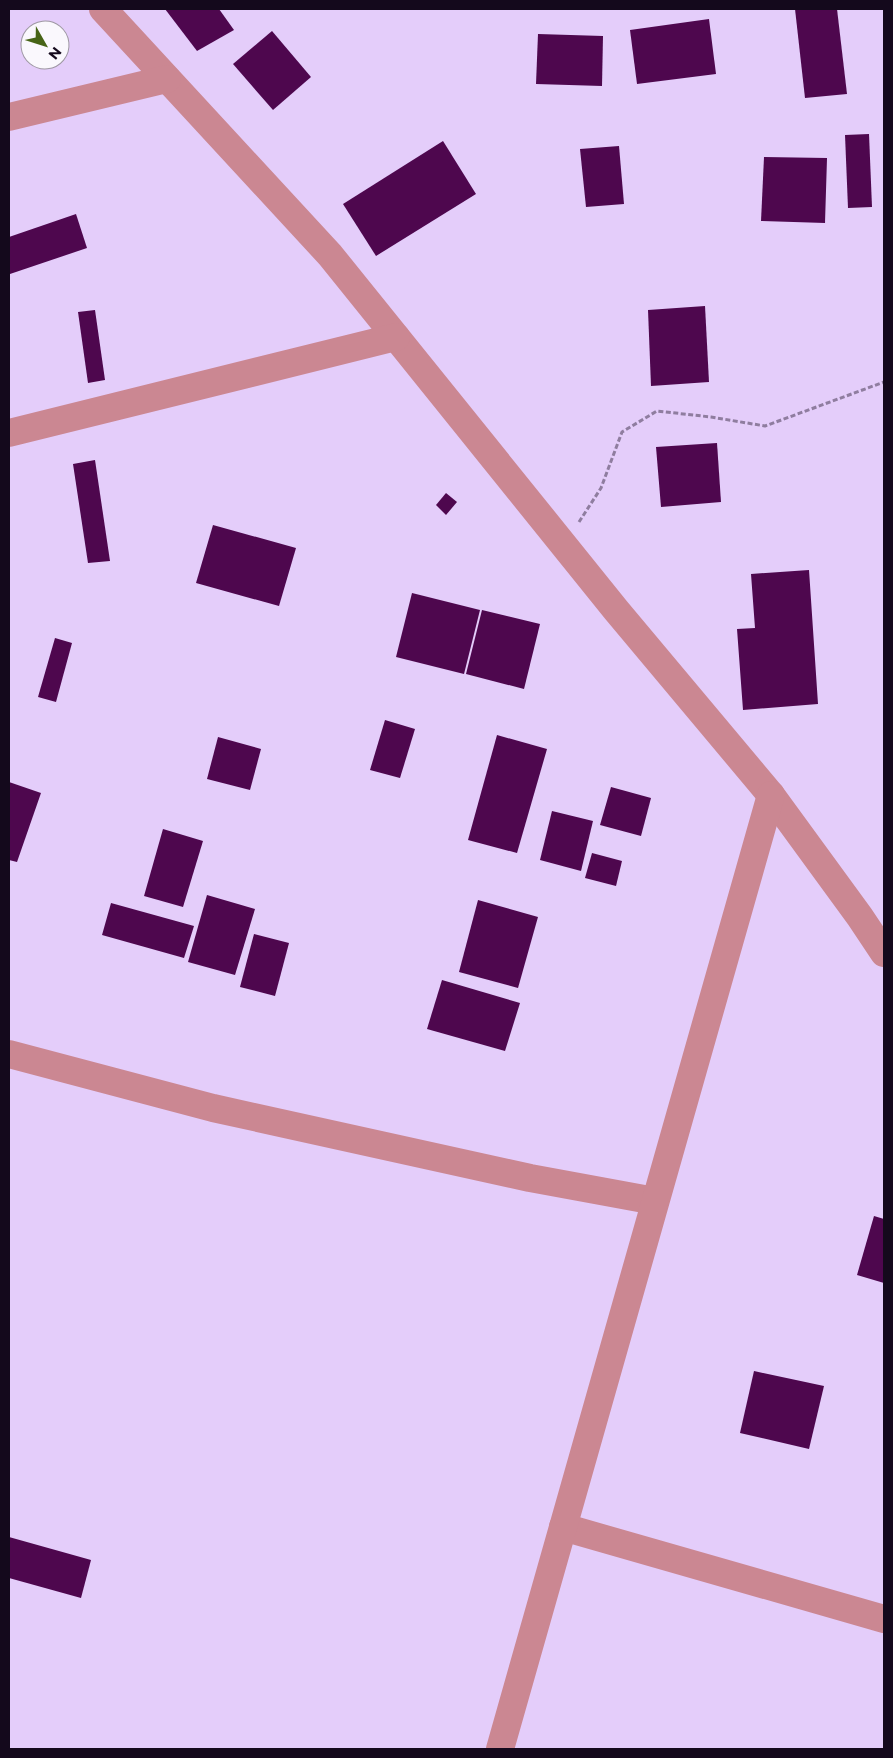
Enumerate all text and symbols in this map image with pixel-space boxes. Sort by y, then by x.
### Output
north arrow [20,20,70,70]
text: N [45,43,66,63]

